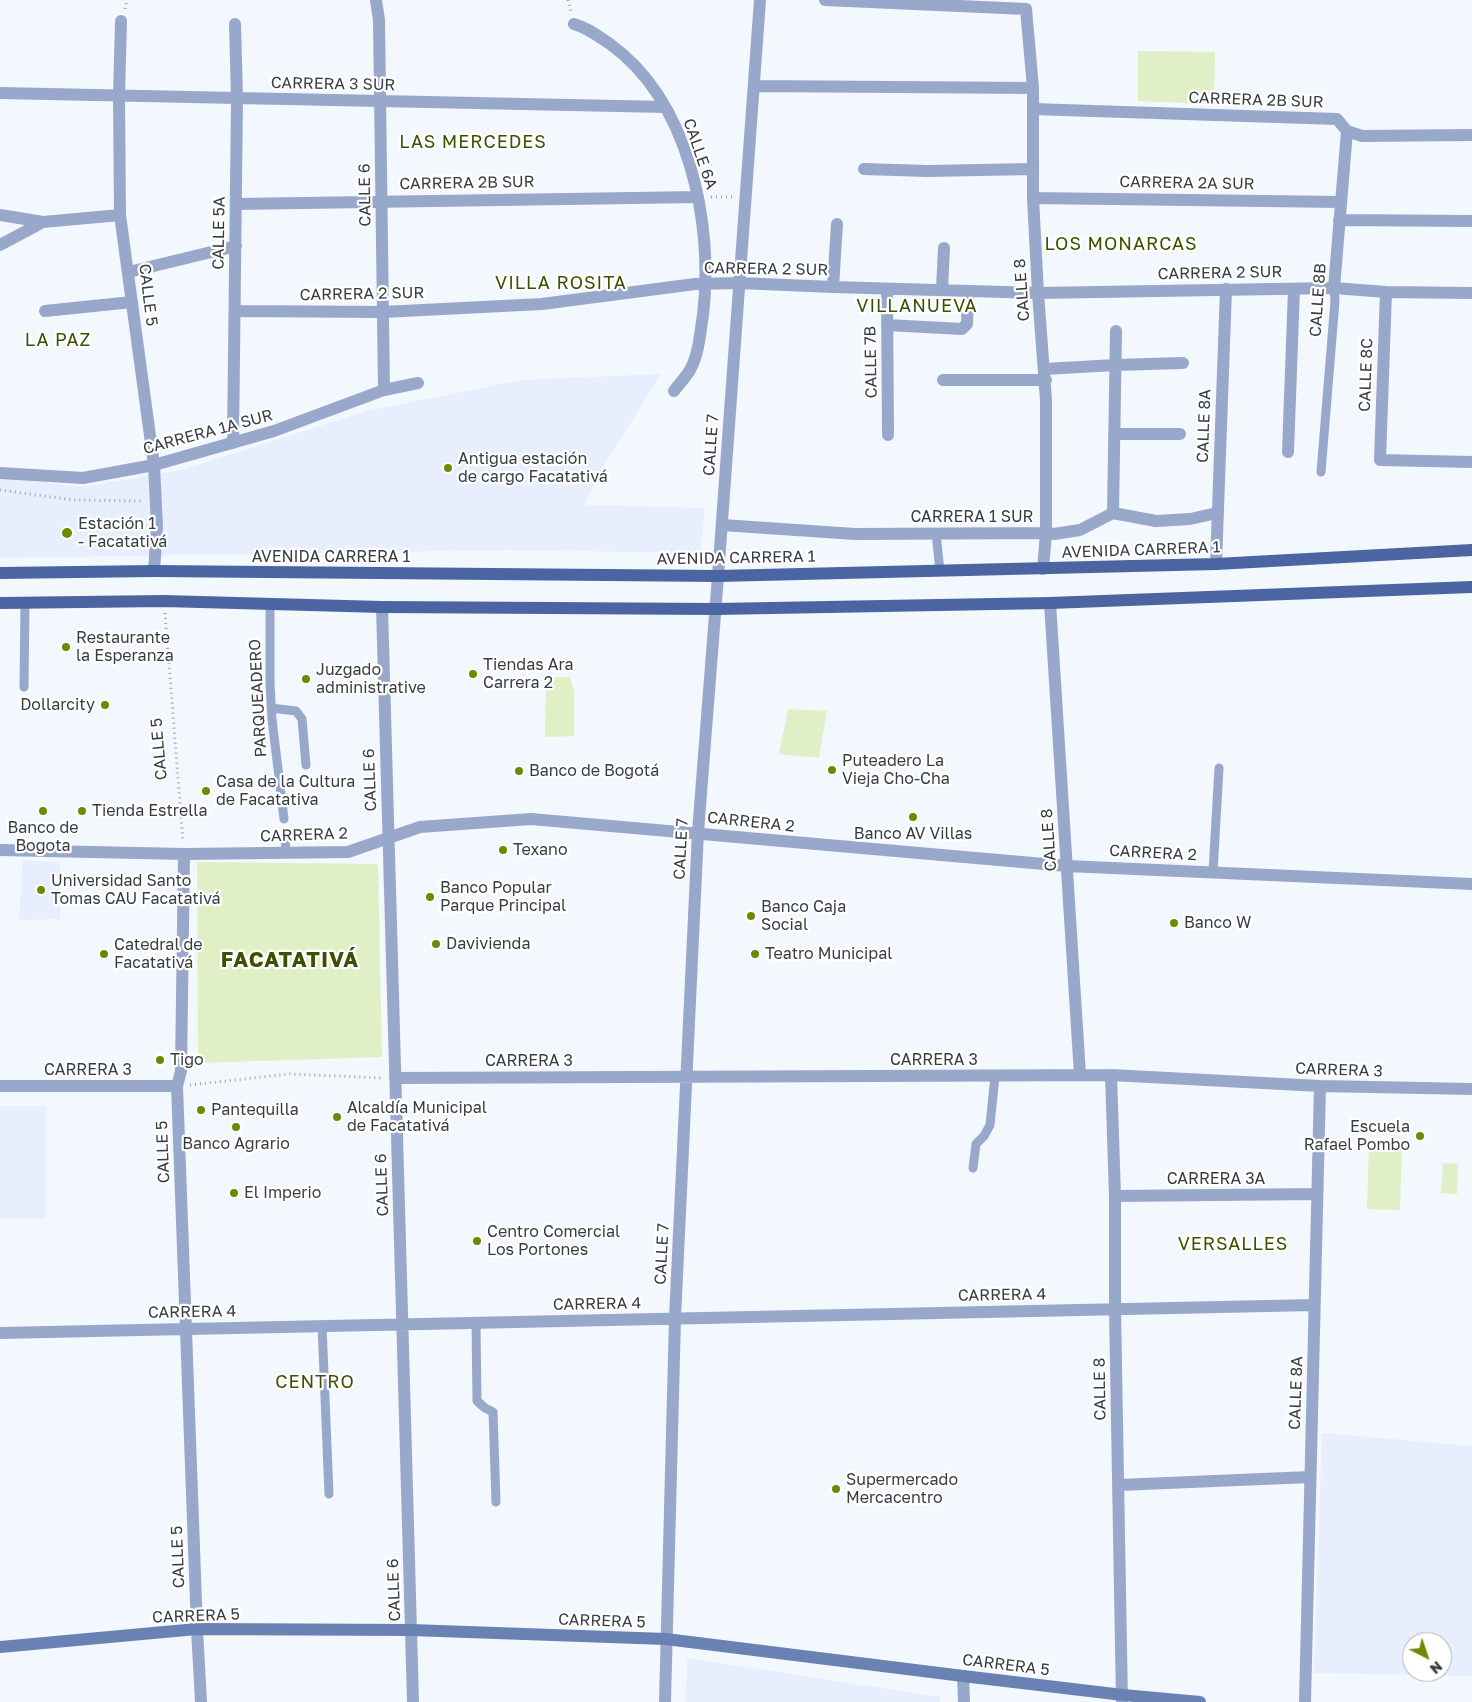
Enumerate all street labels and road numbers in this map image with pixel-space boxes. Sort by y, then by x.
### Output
street label: CARRERA 3 SUR [271,73,395,95]
street label: CARRERA 2B SUR [1188,88,1324,112]
street label: CALLE 6A [679,116,721,192]
street label: CALLE 6 [355,163,375,227]
street label: CARRERA 2B SUR [399,172,535,194]
street label: CARRERA 2A SUR [1119,172,1255,194]
street label: CALLE 5A [209,196,229,270]
street label: CARRERA 2 SUR [704,258,828,280]
street label: CALLE 8 [1010,258,1034,322]
street label: CARRERA 2 SUR [1158,262,1282,284]
street label: CALLE 5 [135,263,161,327]
street label: CALLE 8B [1306,263,1330,337]
street label: CARRERA 2 SUR [300,283,424,305]
street label: CALLE 7B [861,326,881,398]
street label: CALLE 8C [1355,338,1377,412]
street label: CALLE 8A [1193,389,1215,463]
street label: CARRERA 1A SUR [141,405,275,459]
street label: CALLE 7 [699,414,723,476]
street label: CARRERA 1 SUR [911,507,1033,527]
street label: AVENIDA CARRERA 1 [1061,538,1221,562]
street label: AVENIDA CARRERA 1 [252,547,410,567]
street label: AVENIDA CARRERA 1 [656,547,816,569]
street label: PARQUEADERO [245,638,271,758]
street label: CALLE 5 [147,717,171,781]
street label: CALLE 6 [359,748,381,812]
street label: CARRERA 2 [706,808,796,836]
street label: CALLE 8 [1037,808,1061,872]
street label: CALLE 7 [670,818,692,880]
street label: CARRERA 2 [260,824,348,846]
street label: CARRERA 2 [1109,841,1197,865]
street label: CARRERA 3 [890,1050,978,1070]
street label: CARRERA 3 [485,1051,573,1071]
street label: CARRERA 3 [1295,1059,1383,1081]
street label: CARRERA 3 [44,1060,132,1080]
street label: CALLE 5 [152,1120,174,1184]
street label: CALLE 6 [371,1153,393,1217]
street label: CARRERA 3A [1167,1169,1265,1189]
street label: CALLE 7 [651,1223,673,1285]
street label: CARRERA 4 [958,1285,1046,1305]
street label: CARRERA 4 [553,1294,641,1314]
street label: CARRERA 4 [148,1302,236,1322]
street label: CALLE 8A [1285,1356,1307,1430]
street label: CALLE 8 [1090,1357,1110,1421]
street label: CALLE 5 [167,1525,189,1589]
street label: CALLE 6 [383,1558,405,1622]
street label: CARRERA 5 [152,1605,240,1627]
street label: CARRERA 5 [558,1610,646,1632]
street label: CARRERA 5 [961,1650,1051,1680]

